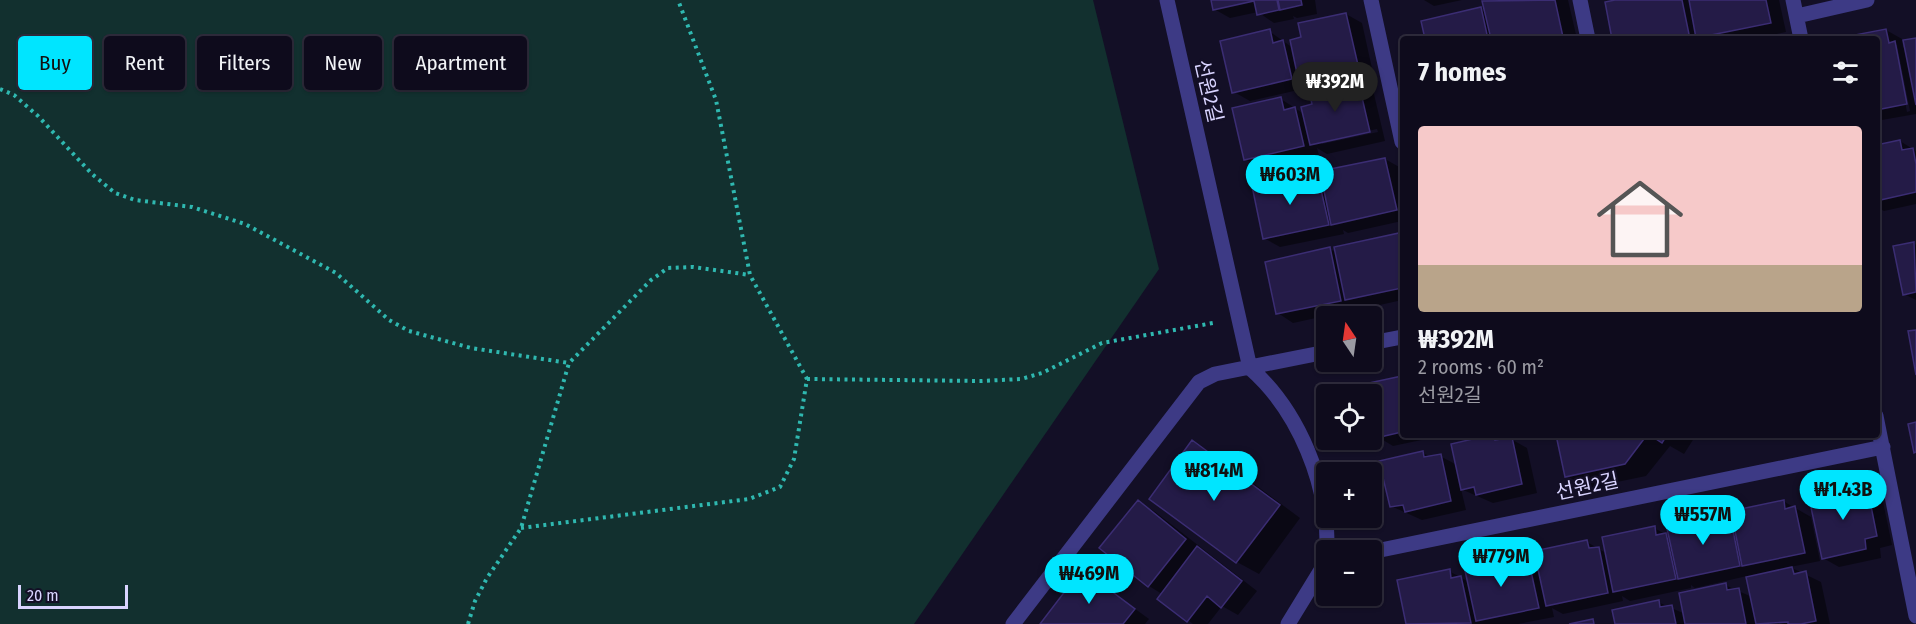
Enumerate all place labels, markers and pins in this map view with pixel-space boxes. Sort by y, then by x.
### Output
pin: ₩392M [1293,62,1377,113]
pin: ₩603M [1248,155,1332,206]
pin: ₩814M [1172,451,1256,502]
pin: ₩1.43B [1794,470,1892,521]
pin: ₩557M [1661,495,1745,546]
pin: ₩779M [1459,537,1543,588]
pin: ₩469M [1047,554,1131,605]

